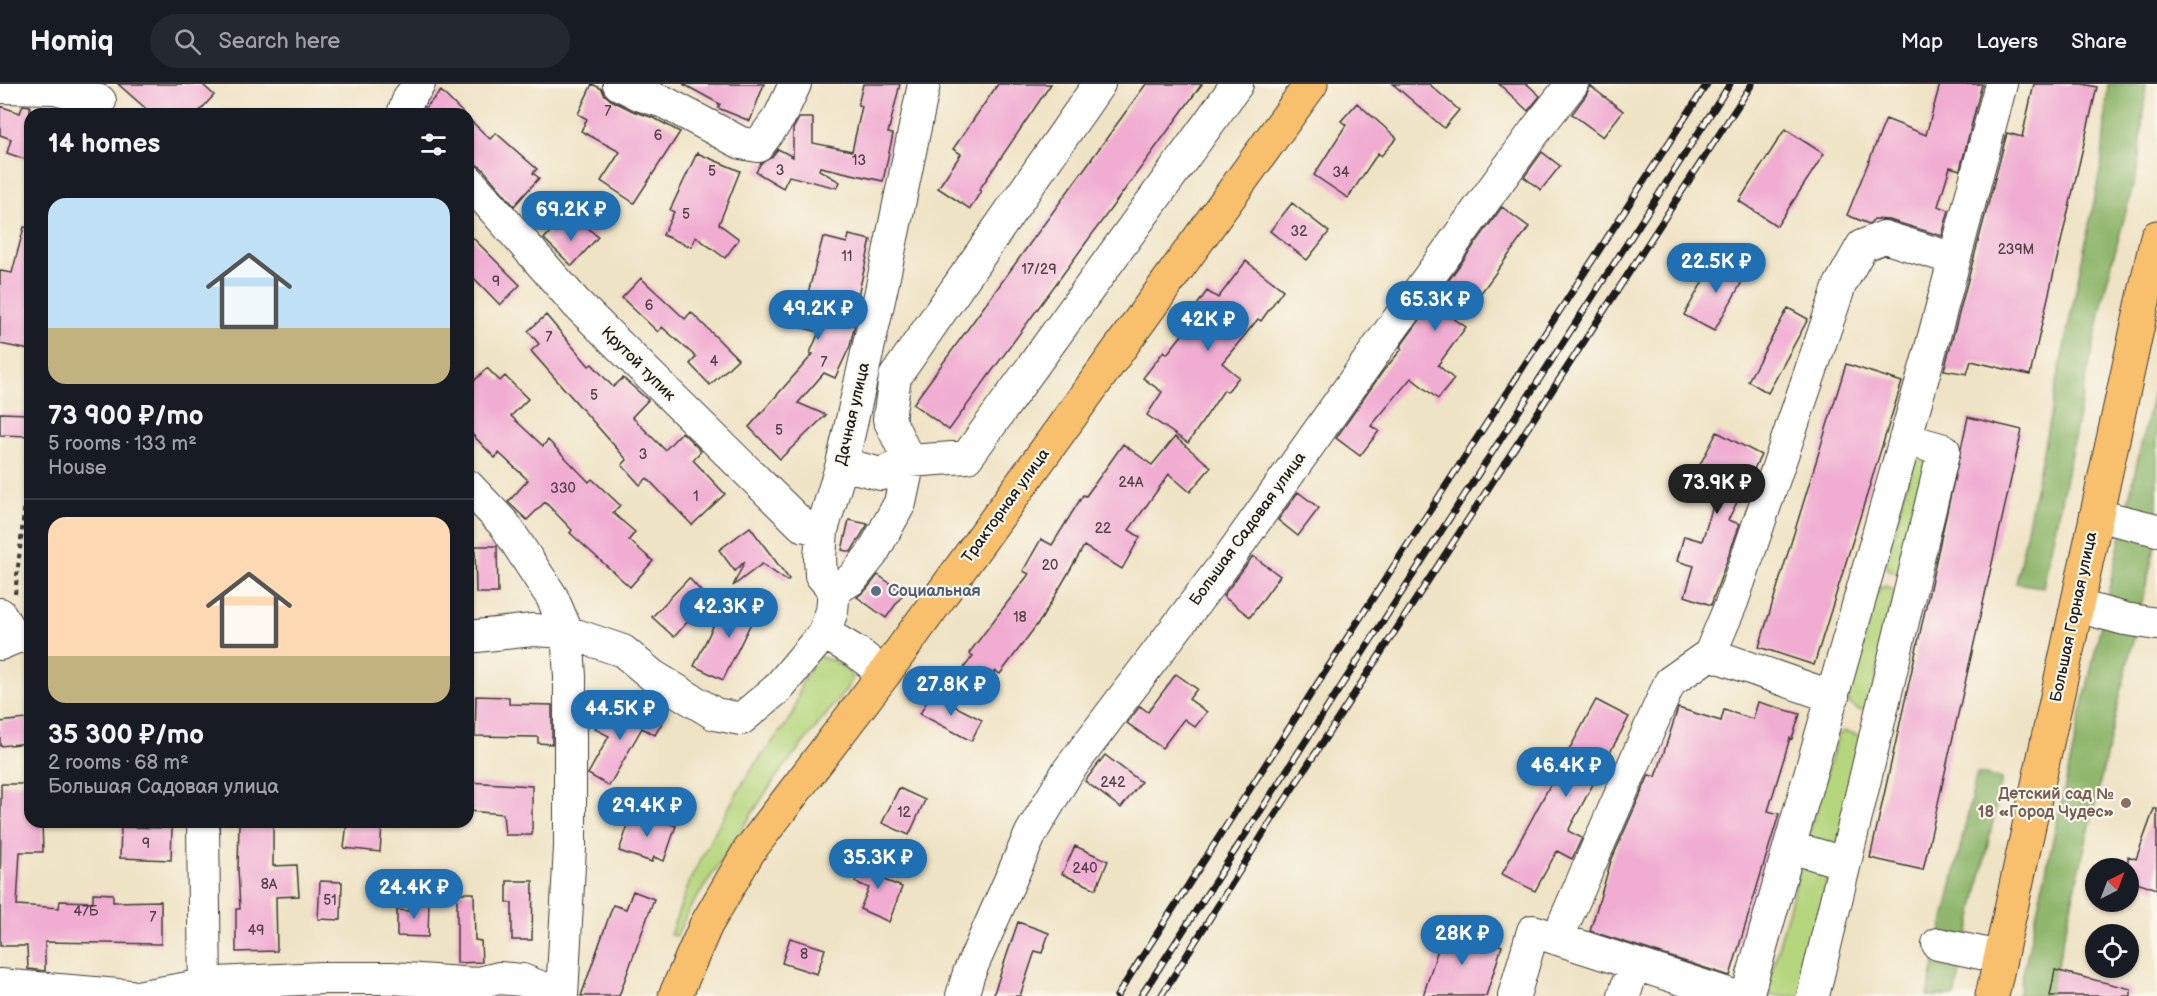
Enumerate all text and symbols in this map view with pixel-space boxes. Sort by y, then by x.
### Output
search box [150,14,570,68]
text: Homiq [30,25,114,58]
icon: search [171,25,204,58]
text: Search here [219,28,340,55]
text: Map [1901,29,1943,54]
text: Layers [1976,29,2038,54]
text: Share [2071,29,2127,54]
house number: 7 [605,103,612,120]
house number: 6 [654,127,663,144]
icon: filters [417,128,450,161]
text: 14 homes [48,129,160,160]
house number: 13 [852,152,866,169]
house number: 3 [776,162,784,179]
house number: 5 [708,163,716,180]
house number: 34 [1332,164,1350,181]
pin: 69.2K ₽ [516,191,626,242]
text: 69.2K ₽ [536,198,606,222]
house number: 5 [682,206,690,223]
house number: 32 [1291,223,1308,240]
icon: home [195,237,303,345]
house number: 239М [1998,241,2034,258]
pin: 22.5K ₽ [1661,243,1771,294]
house number: 11 [842,248,852,265]
text: 22.5K ₽ [1681,250,1751,274]
house number: 17/29 [1022,261,1056,278]
house number: 9 [492,273,500,290]
pin: 65.3K ₽ [1380,281,1490,332]
text: 65.3K ₽ [1400,288,1470,312]
pin: 49.2K ₽ [763,290,873,341]
house number: 6 [645,297,654,314]
text: 49.2K ₽ [783,297,853,321]
pin: 42K ₽ [1166,301,1250,352]
text: 42K ₽ [1181,308,1235,332]
street label: Крутой тупик [597,323,679,405]
house number: 7 [546,329,553,346]
house number: 4 [710,353,719,370]
house number: 7 [821,354,828,371]
street label: Дачная улица [832,360,874,467]
house number: 5 [590,387,598,404]
text: 73 900 ₽/mo [48,401,204,432]
house number: 5 [775,422,783,439]
text: 5 rooms · 133 m² [48,432,197,456]
street label: Тракторная улица [958,445,1054,567]
house number: 3 [639,446,647,463]
street label: Большая Садовая улица [1186,448,1310,609]
text: House [48,456,107,480]
pin: 73.9K ₽ [1662,464,1772,515]
text: 73.9K ₽ [1682,471,1752,495]
house number: 24А [1118,474,1144,491]
house number: 330 [550,480,576,497]
house number: 1 [693,488,699,505]
house number: 22 [1095,520,1112,537]
street label: Большая Горная улица [2047,530,2101,704]
icon: home [195,556,303,664]
house number: 20 [1042,557,1058,574]
place label: Социальная [888,582,981,601]
marker: Социальная [869,584,883,598]
pin: 42.3K ₽ [674,588,784,639]
text: 42.3K ₽ [694,595,764,619]
house number: 18 [1013,609,1027,626]
pin: 27.8K ₽ [896,666,1006,717]
text: 27.8K ₽ [916,673,986,697]
pin: 44.5K ₽ [565,690,675,741]
text: 44.5K ₽ [585,697,655,721]
text: 35 300 ₽/mo [48,720,204,751]
pin: 46.4K ₽ [1511,747,1621,798]
text: 2 rooms · 68 m² [48,751,189,775]
text: 46.4K ₽ [1531,754,1601,778]
house number: 242 [1101,774,1126,791]
text: Большая Садовая улица [48,775,279,799]
place label: Детский сад № 18 «Город Чудес» [1978,785,2114,822]
pin: 29.4K ₽ [592,787,702,838]
text: 29.4K ₽ [612,794,682,818]
marker: Детский сад № 18 «Город Чудес» [2119,796,2133,810]
house number: 12 [897,804,912,821]
house number: 9 [142,835,150,852]
pin: 35.3K ₽ [823,839,933,890]
text: 35.3K ₽ [843,846,913,870]
north arrow [2085,858,2139,912]
map controls [2085,858,2139,978]
house number: 240 [1073,860,1097,877]
pin: 24.4K ₽ [359,869,469,920]
house number: 8А [261,876,278,893]
text: 24.4K ₽ [379,876,449,900]
house number: 51 [323,892,337,909]
house number: 47Б [73,903,99,920]
house number: 7 [150,909,157,926]
pin: 28K ₽ [1420,915,1504,966]
house number: 49 [248,922,264,939]
text: 28K ₽ [1435,922,1489,946]
button: locate [2085,924,2139,978]
house number: 8 [800,946,808,963]

